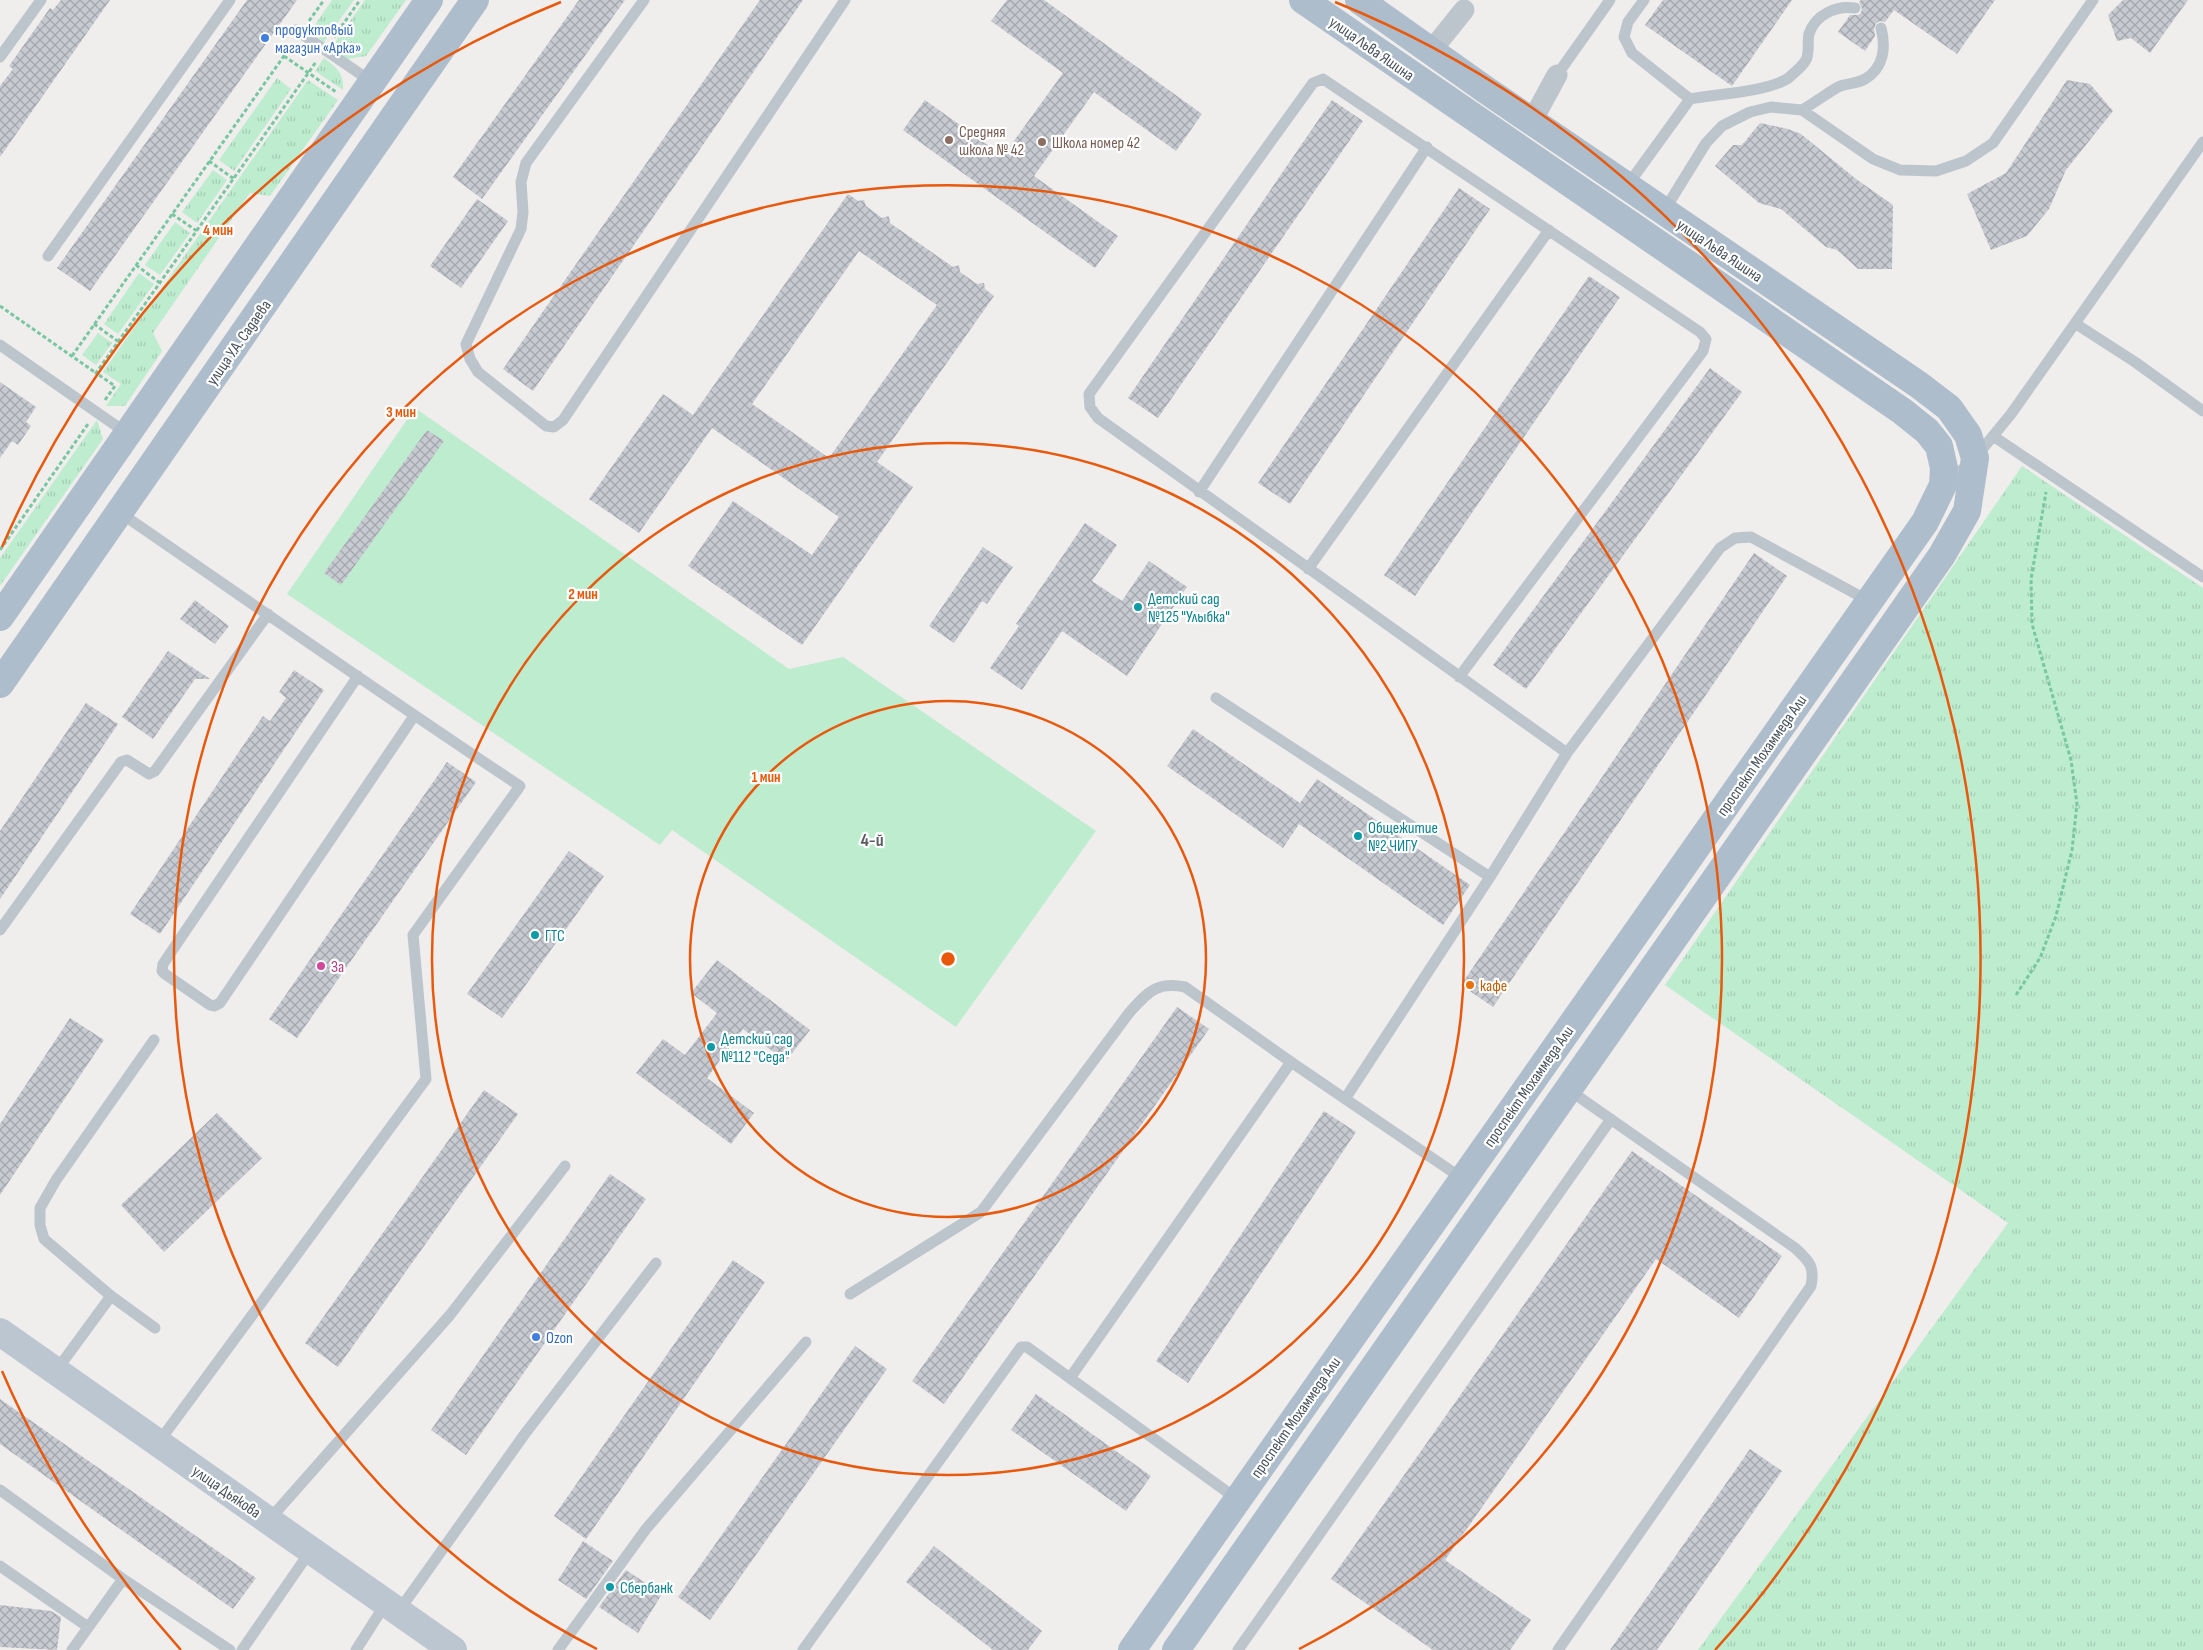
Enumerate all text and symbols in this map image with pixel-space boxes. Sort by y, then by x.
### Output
street label: улица Льва Яшина [1325,13,1417,85]
place label: продуктовый магазин «Арка» [275,21,361,58]
marker: продуктовый магазин «Арка» [259,32,271,44]
place label: Средняя школа № 42 [959,123,1024,160]
marker: Средняя школа № 42 [943,134,955,146]
place label: Школа номер 42 [1052,134,1140,153]
marker: Школа номер 42 [1036,136,1048,148]
street label: улица Льва Яшина [1673,216,1766,287]
text: 4 мин [203,221,233,240]
street label: улица У.А. Садаева [203,297,276,389]
text: 3 мин [386,403,416,422]
text: 2 мин [568,585,598,604]
place label: Детский сад №125 "Улыбка" [1148,590,1230,627]
marker: Детский сад №125 "Улыбка" [1132,601,1144,613]
street label: проспект Мохаммеда Али [1713,692,1811,820]
text: 1 мин [751,768,781,787]
place label: Общежитие №2 ЧИГУ [1368,819,1438,856]
district label: 4-й [860,830,884,851]
marker: Общежитие №2 ЧИГУ [1352,830,1364,842]
place label: ГТС [545,927,565,946]
marker: ГТС [529,929,541,941]
centre of rings [939,950,957,968]
place label: За [331,958,344,977]
marker: За [315,960,327,972]
place label: кафе [1480,977,1507,996]
marker: кафе [1464,979,1476,991]
street label: проспект Мохаммеда Али [1480,1023,1578,1151]
place label: Детский сад №112 "Седа" [721,1030,793,1067]
marker: Детский сад №112 "Седа" [705,1041,717,1053]
place label: Ozon [546,1329,573,1348]
marker: Ozon [530,1331,542,1343]
street label: проспект Мохаммеда Али [1247,1354,1345,1482]
street label: улица Дьякова [188,1462,264,1523]
place label: Сбербанк [620,1579,674,1598]
marker: Сбербанк [604,1581,616,1593]

